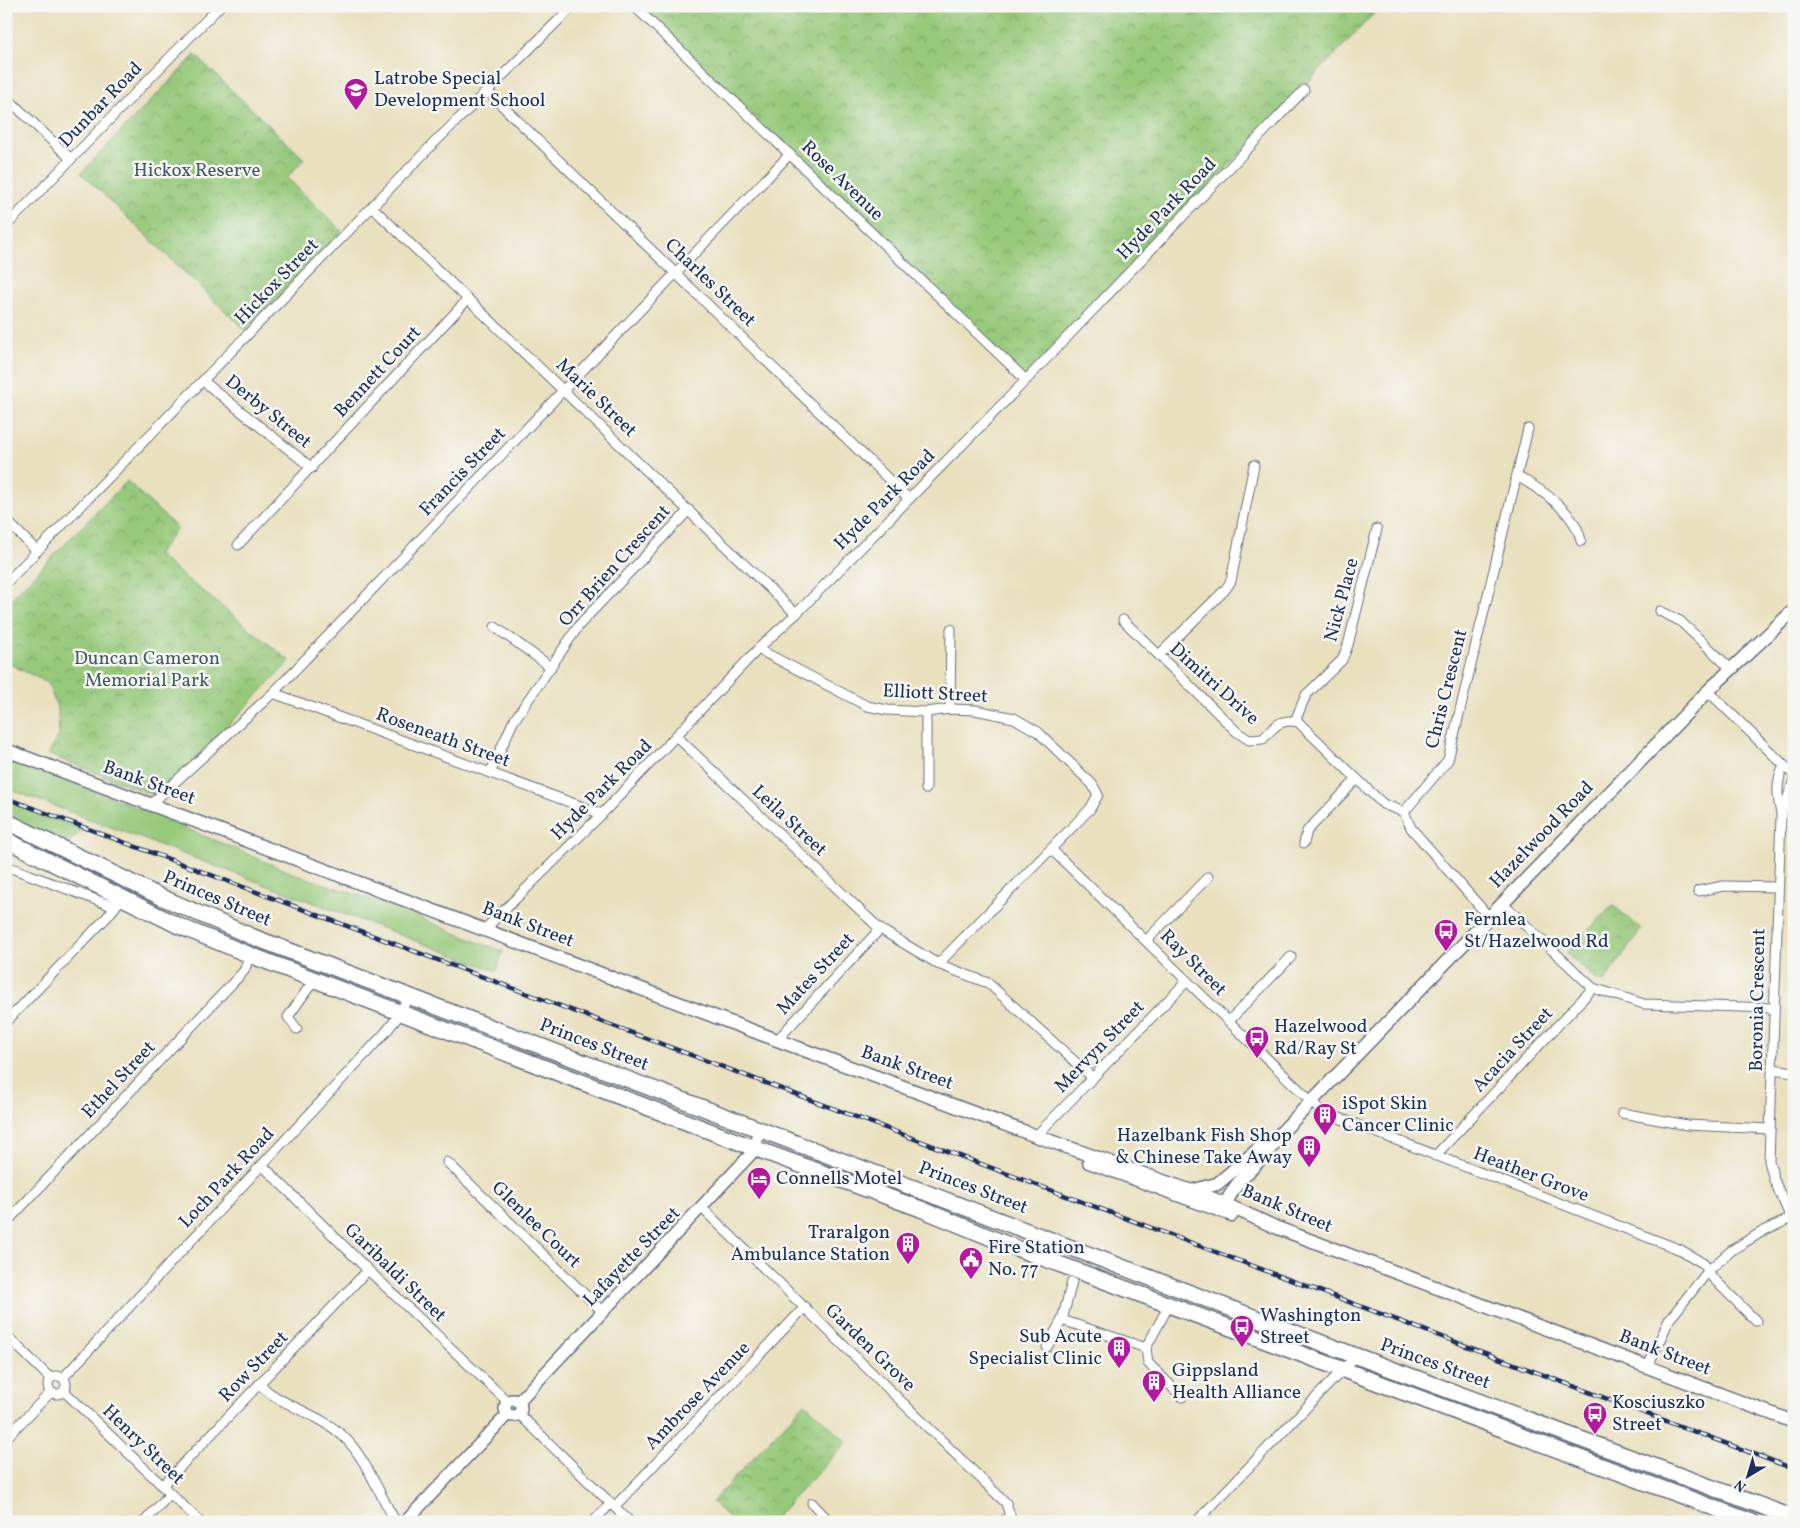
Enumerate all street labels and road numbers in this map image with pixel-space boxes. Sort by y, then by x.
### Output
street label: Dunbar Road [53,56,149,154]
street label: Rose Avenue [795,135,889,227]
street label: Hyde Park Road [1111,152,1223,266]
street label: Hickox Street [229,233,325,331]
street label: Charles Street [659,233,762,333]
street label: Bennett Court [328,320,428,424]
street label: Marie Street [550,353,642,444]
street label: Derby Street [219,369,317,455]
street label: Francis Street [414,421,512,522]
street label: Hyde Park Road [829,444,941,556]
street label: Orr Brien Crescent [553,499,677,633]
street label: Nick Place [1318,555,1366,645]
street label: Chris Crescent [1420,626,1474,752]
street label: Dimitri Drive [1163,637,1265,731]
street label: Elliott Street [882,678,989,710]
street label: Roseneath Street [372,702,514,774]
street label: Hyde Park Road [546,734,658,846]
street label: Bank Street [99,754,199,812]
street label: Hazelwood Road [1484,776,1600,894]
street label: Leila Street [746,779,833,863]
street label: Princes Street [159,865,275,934]
street label: Bank Street [478,896,578,955]
street label: Ray Street [1154,924,1233,1003]
street label: Mates Street [771,927,861,1021]
street label: Boronia Crescent [1744,928,1772,1072]
street label: Mervyn Street [1049,995,1151,1099]
street label: Acacia Street [1467,1001,1560,1098]
street label: Princes Street [536,1012,653,1078]
street label: Ethel Street [76,1035,162,1125]
street label: Bank Street [857,1039,957,1097]
street label: Loch Park Road [173,1122,281,1234]
street label: Heather Grove [1469,1141,1593,1209]
street label: Princes Street [915,1155,1032,1221]
street label: Glenlee Court [486,1176,587,1275]
street label: Bank Street [1237,1178,1337,1240]
street label: Lafayette Street [577,1201,687,1313]
street label: Garibaldi Street [338,1218,452,1329]
street label: Garden Grove [819,1298,921,1398]
street label: Bank Street [1615,1324,1715,1383]
street label: Row Street [213,1325,295,1409]
street label: Princes Street [1376,1332,1494,1396]
street label: Ambrose Avenue [639,1336,757,1456]
street label: Henry Street [96,1399,190,1491]

